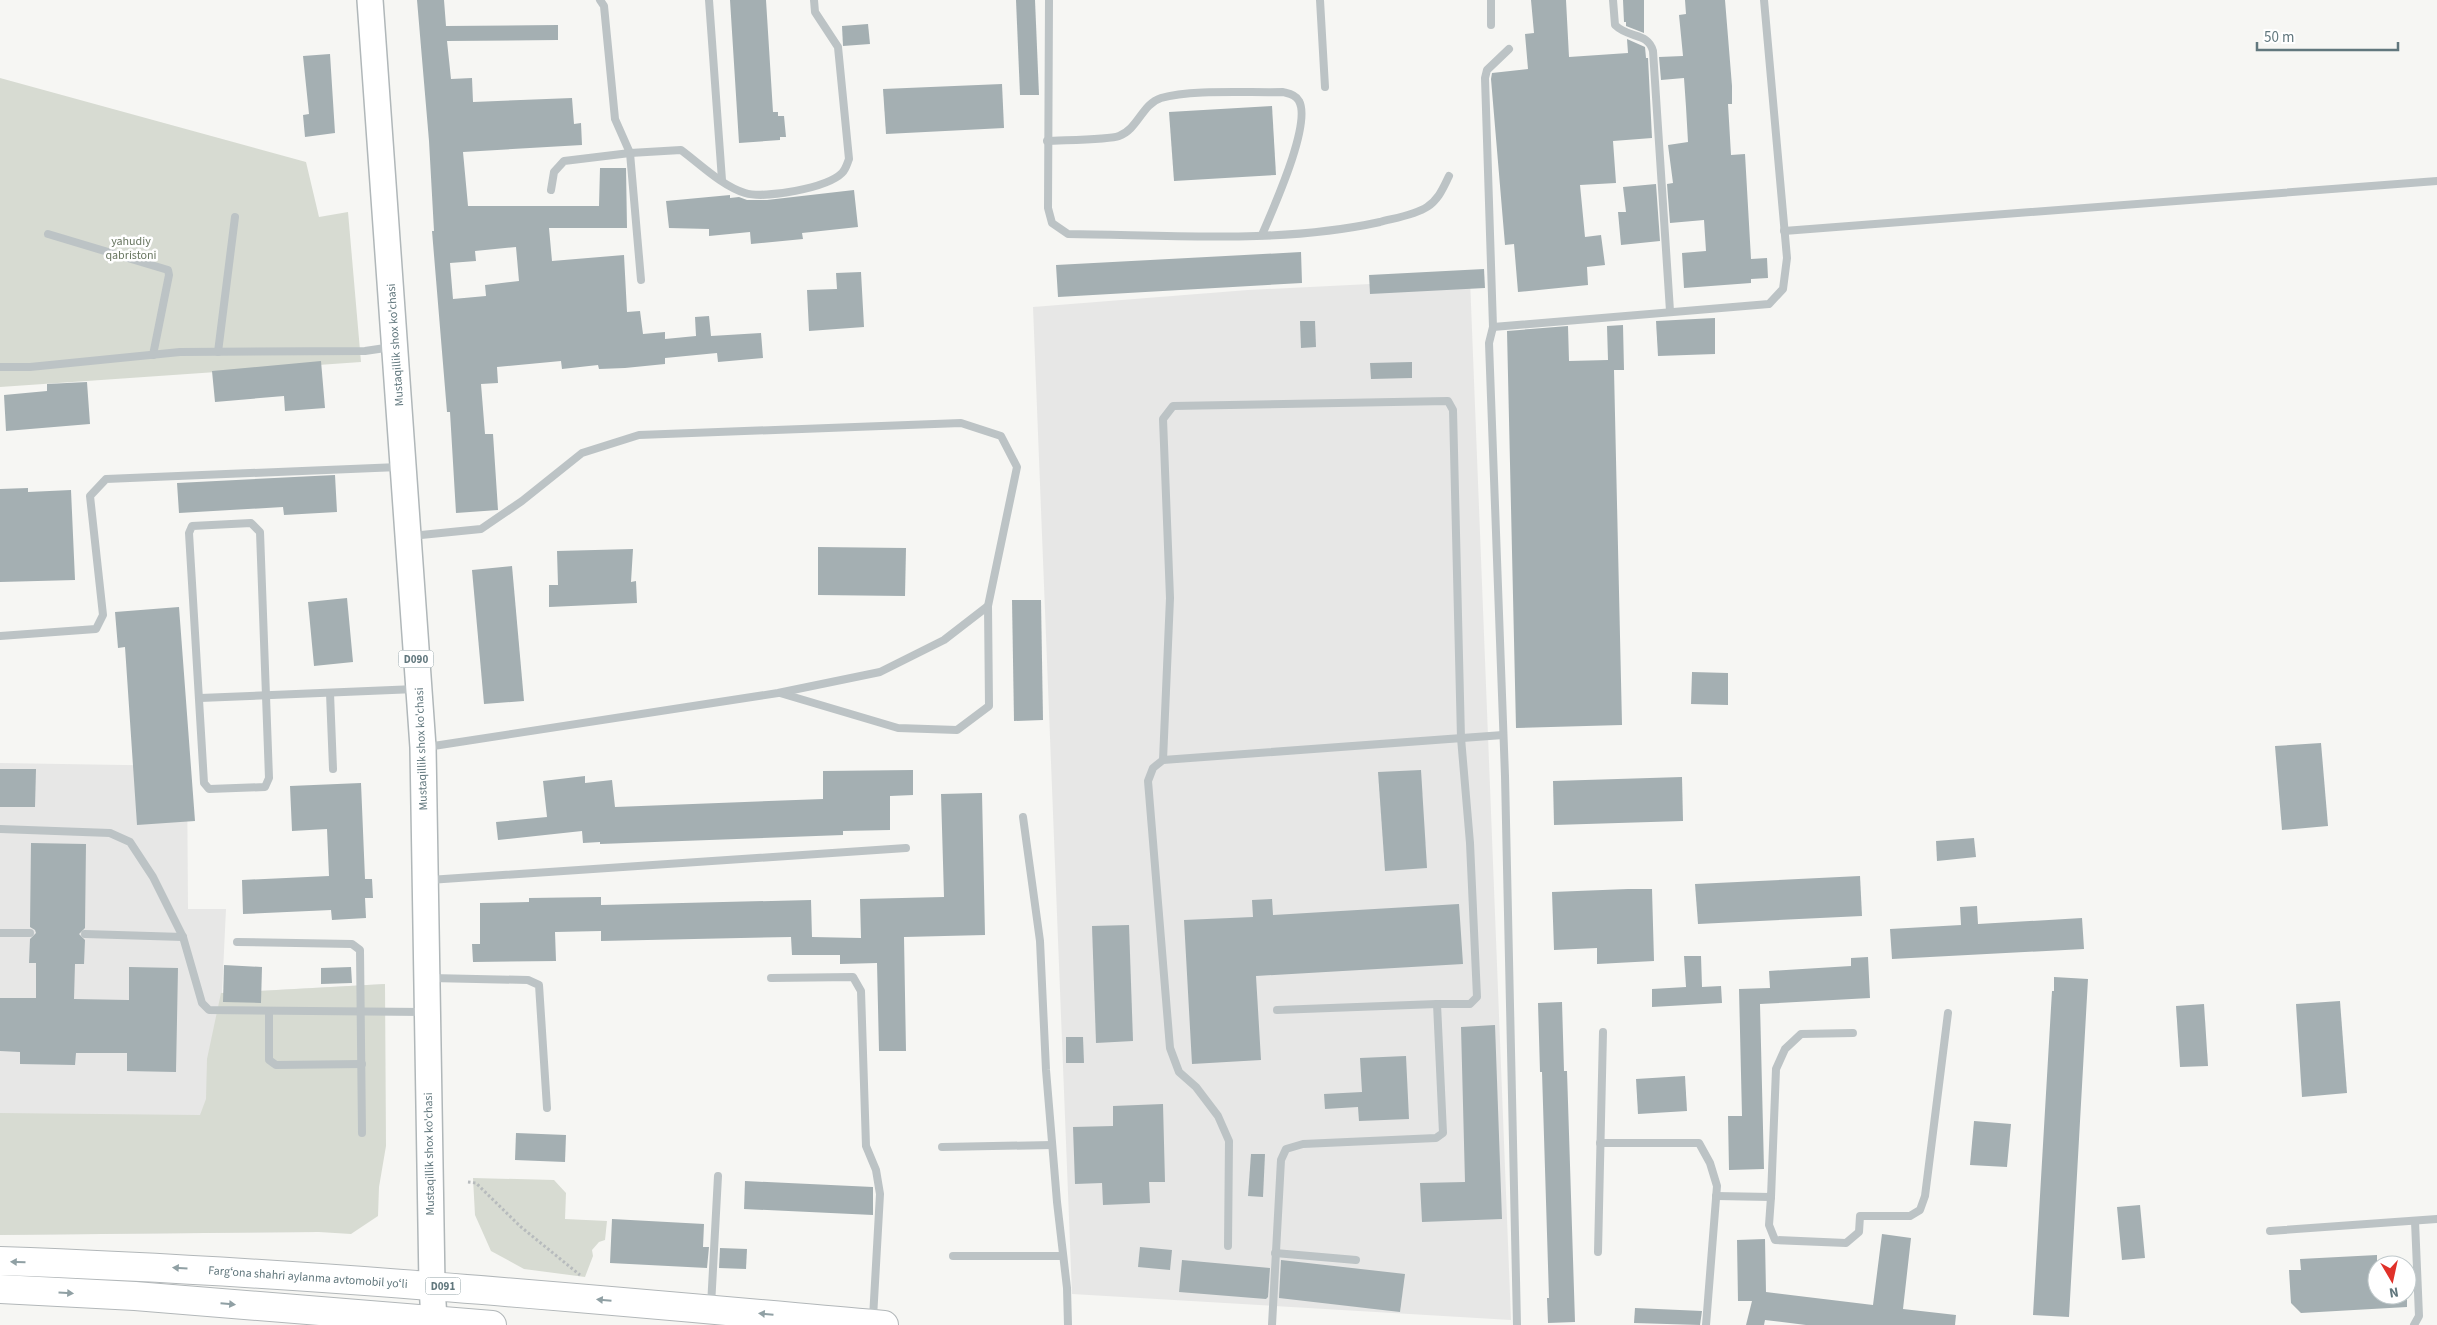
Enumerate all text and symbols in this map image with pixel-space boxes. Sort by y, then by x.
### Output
scale bar [2257,20,2398,52]
text: 50 m [2264,27,2294,48]
park label: yahudiy qabristoni [105,233,157,264]
street label: Mustaqillik shox ko'chasi [383,283,408,407]
road number: D090 [398,651,434,668]
street label: Mustaqillik shox ko'chasi [411,687,432,811]
street label: Mustaqillik shox ko'chasi [420,1092,439,1216]
north arrow [2367,1255,2417,1305]
one-way arrow [9,1257,25,1265]
street label: Fargʻona shahri aylanma avtomobil yoʻli [208,1262,408,1293]
one-way arrow [172,1264,188,1272]
road number: D091 [426,1278,460,1294]
text: N [2388,1281,2400,1302]
one-way arrow [58,1289,74,1297]
one-way arrow [596,1296,612,1304]
one-way arrow [221,1300,237,1308]
one-way arrow [757,1310,773,1318]

